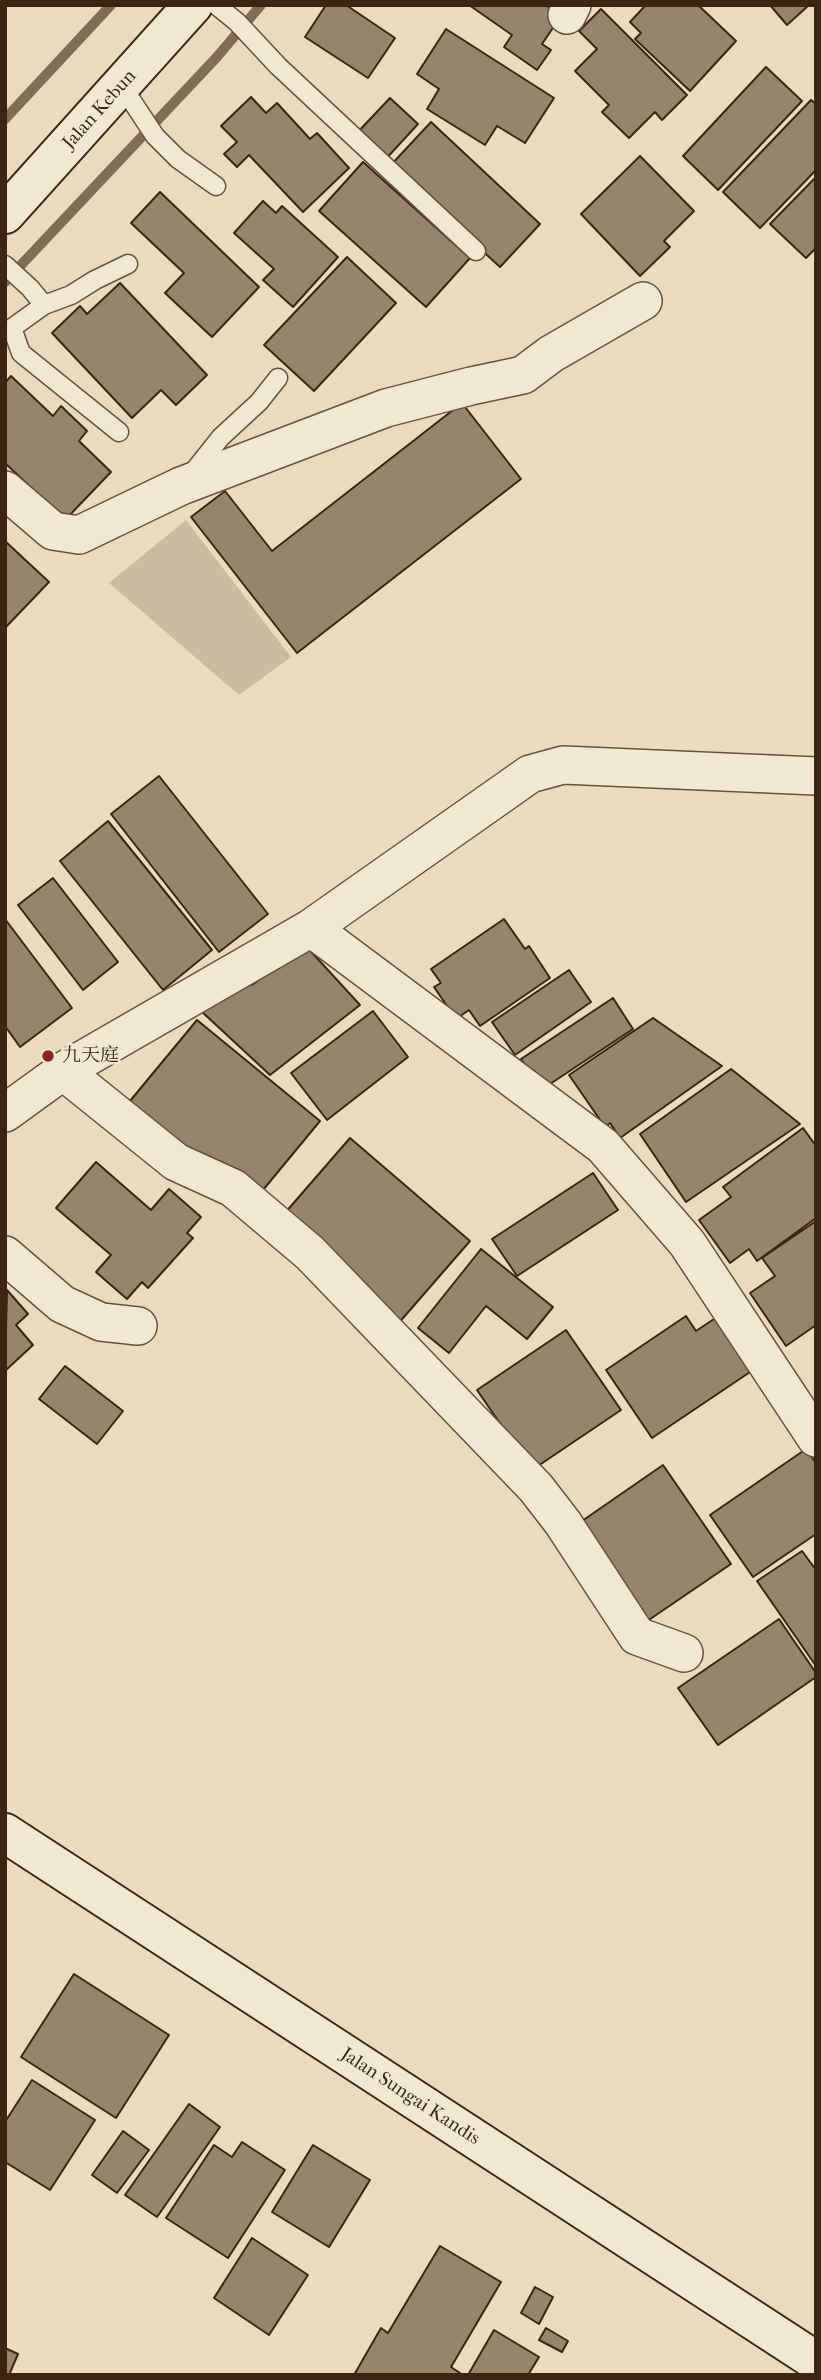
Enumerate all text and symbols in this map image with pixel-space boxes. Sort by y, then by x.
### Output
street label: Jalan Kebun [58,66,142,154]
place label: 九天庭 [62,1045,119,1067]
marker: 九天庭 [40,1048,56,1064]
street label: Jalan Sungai Kandis [336,2043,484,2151]

